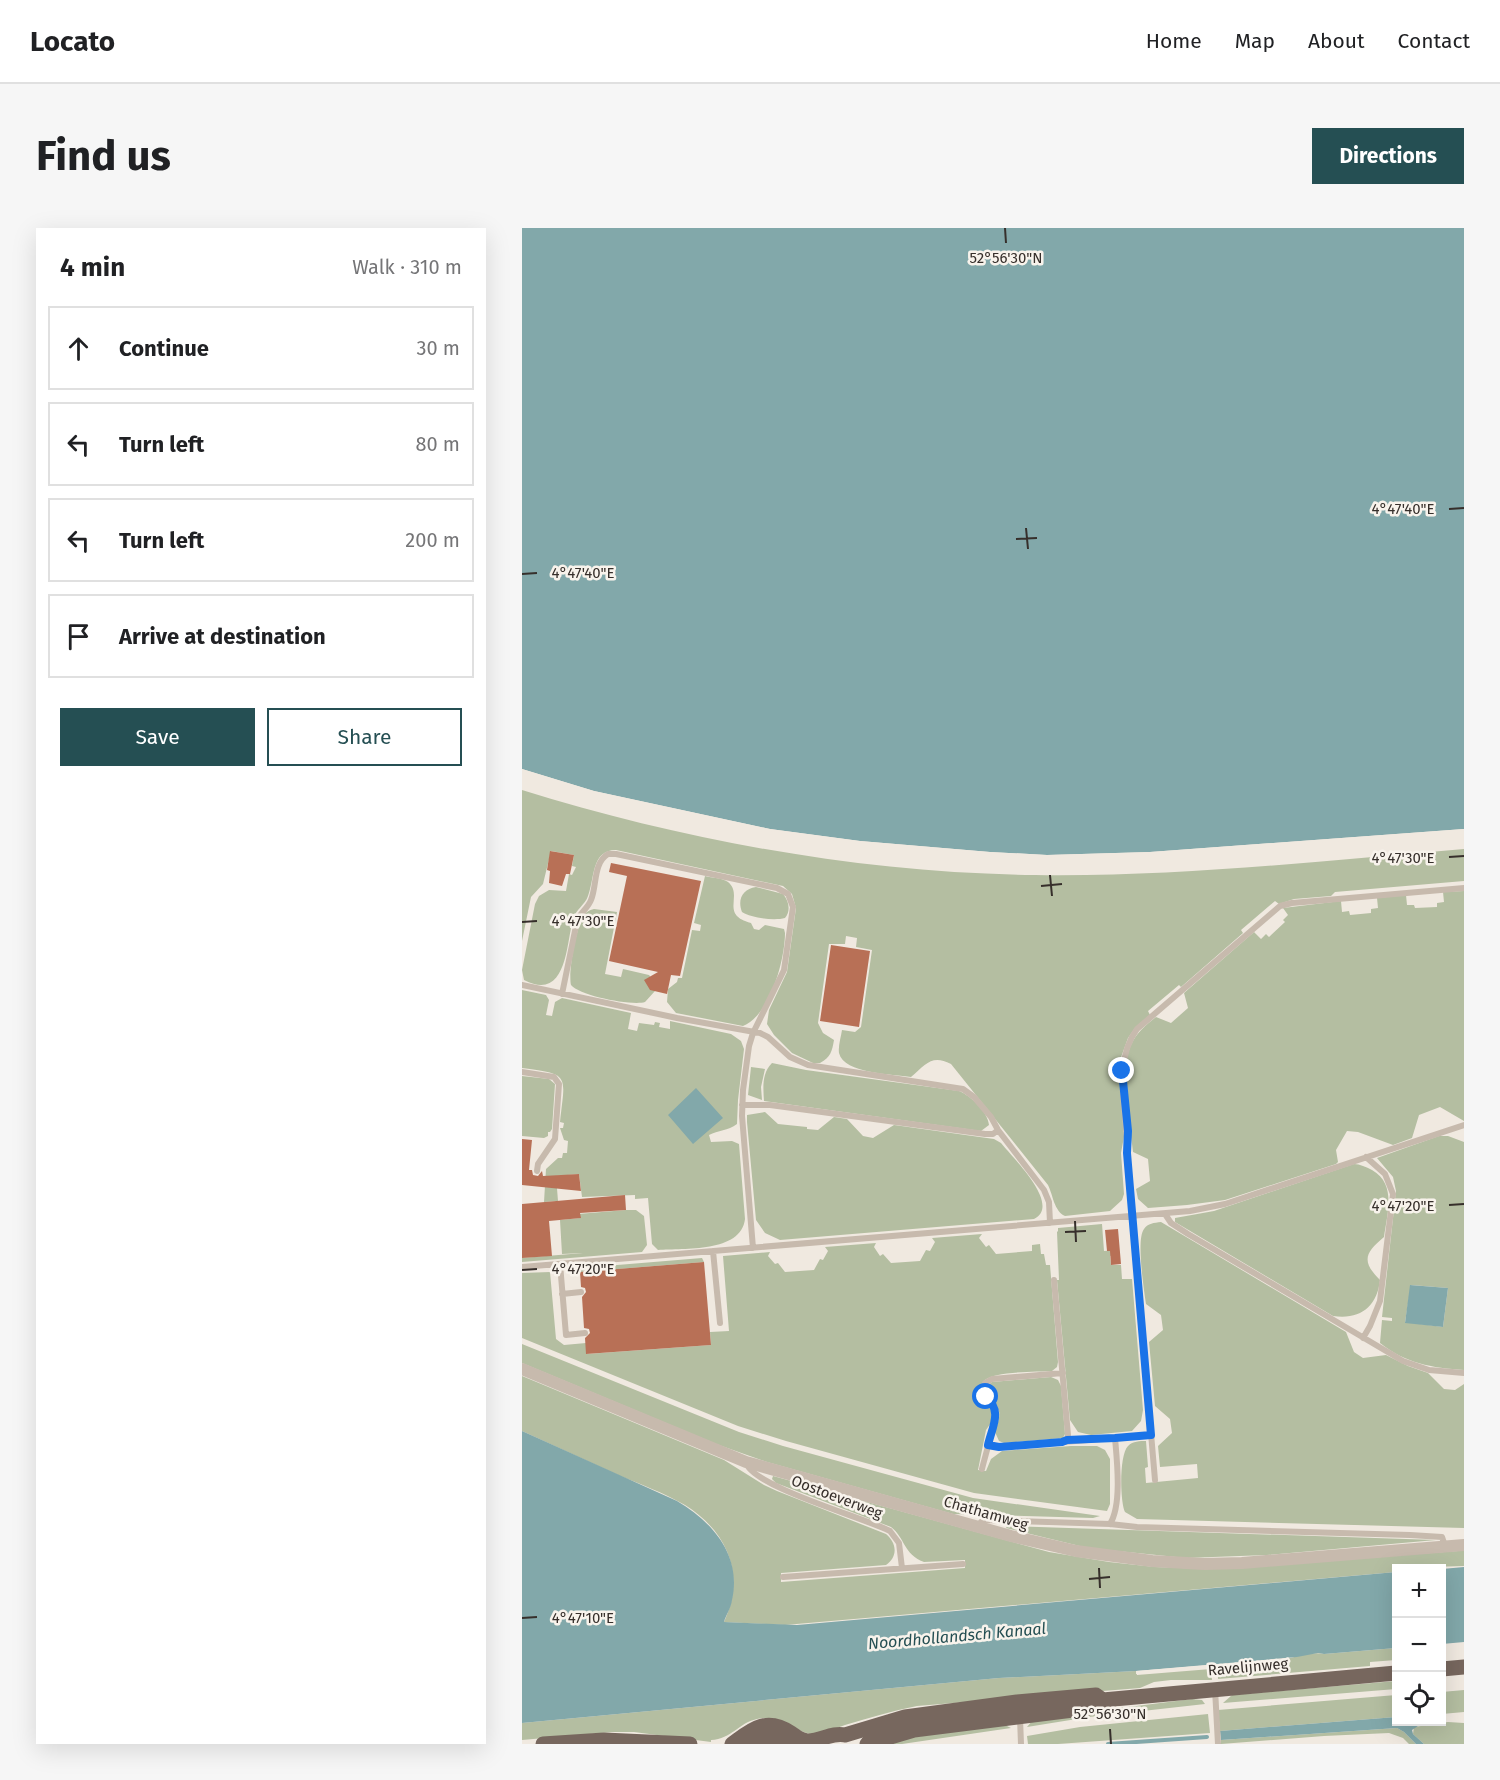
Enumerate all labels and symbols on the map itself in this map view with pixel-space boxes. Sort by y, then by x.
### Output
text: 52°56'30"N [969,249,1043,267]
text: 4°47'40"E [1371,500,1435,518]
text: 4°47'40"E [551,564,615,582]
text: 4°47'30"E [1371,849,1435,867]
text: 4°47'30"E [551,912,615,930]
route end [1108,1057,1134,1083]
text: 4°47'20"E [1371,1197,1435,1215]
text: 4°47'20"E [551,1260,615,1278]
route start [972,1383,998,1409]
street label: Oostoeverweg [789,1471,885,1523]
street label: Chathamweg [942,1492,1031,1534]
text: 4°47'10"E [552,1609,614,1627]
water label: Noordhollandsch Kanaal [867,1619,1047,1653]
street label: Ravelijnweg [1207,1655,1289,1679]
text: 52°56'30"N [1073,1705,1147,1723]

